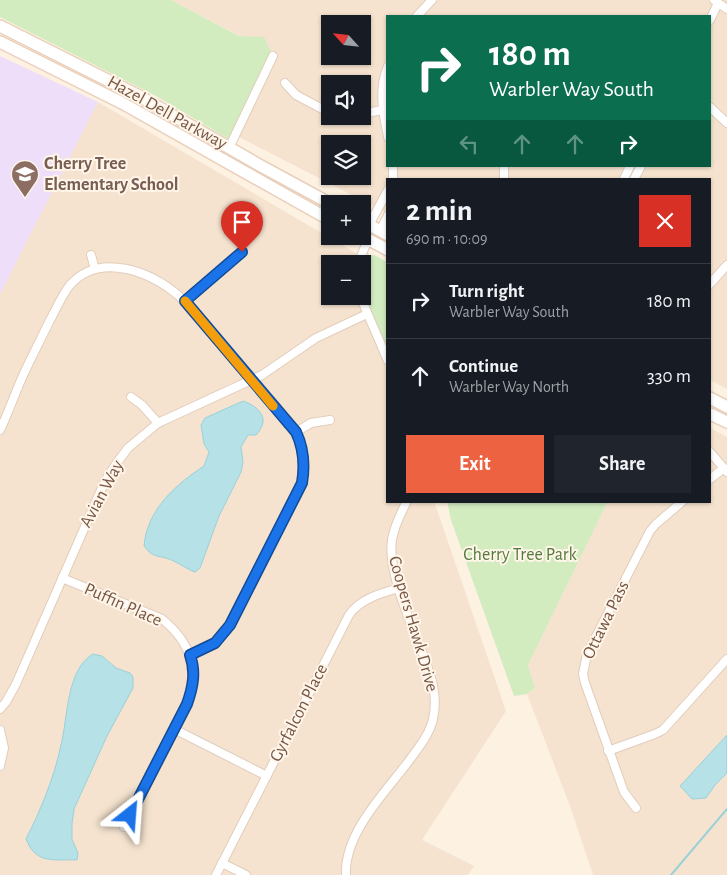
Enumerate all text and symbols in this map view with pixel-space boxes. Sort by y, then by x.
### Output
north arrow [321,15,371,65]
map controls [321,15,371,305]
icon: right [406,35,471,100]
text: 180 m [489,37,571,72]
street label: Hazel Dell Parkway [104,73,230,153]
button: sound [321,75,371,125]
text: Warbler Way South [489,78,654,100]
icon: left [455,130,483,158]
icon: ahead [508,130,536,158]
icon: ahead [561,130,589,158]
icon: right [614,130,642,158]
button: layers [321,135,371,185]
place label: Cherry Tree Elementary School [44,155,179,194]
school or university icon: Cherry Tree Elementary School [10,159,40,198]
button: + [321,195,371,245]
button: close [639,195,691,247]
text: 2 min [406,196,473,226]
pin [221,201,263,252]
icon: arrive [228,208,256,236]
text: 690 m · 10:09 [406,231,487,247]
button: − [321,255,371,305]
text: Turn right [449,282,524,301]
icon: right [406,287,434,315]
text: 180 m [647,292,691,311]
text: Warbler Way South [449,304,569,320]
text: Continue [449,357,518,376]
icon: ahead [406,362,434,390]
text: 330 m [647,367,691,386]
text: Warbler Way North [449,379,569,395]
button: Exit [406,435,544,493]
button: Share [554,435,691,493]
street label: Avian Way [77,457,127,531]
park label: Cherry Tree Park [463,546,578,564]
street label: Coopers Hawk Drive [385,554,441,694]
street label: Ottawa Pass [579,578,633,662]
street label: Puffin Place [81,580,165,630]
street label: Gyrfalcon Place [267,661,331,765]
position arrow [103,788,155,840]

